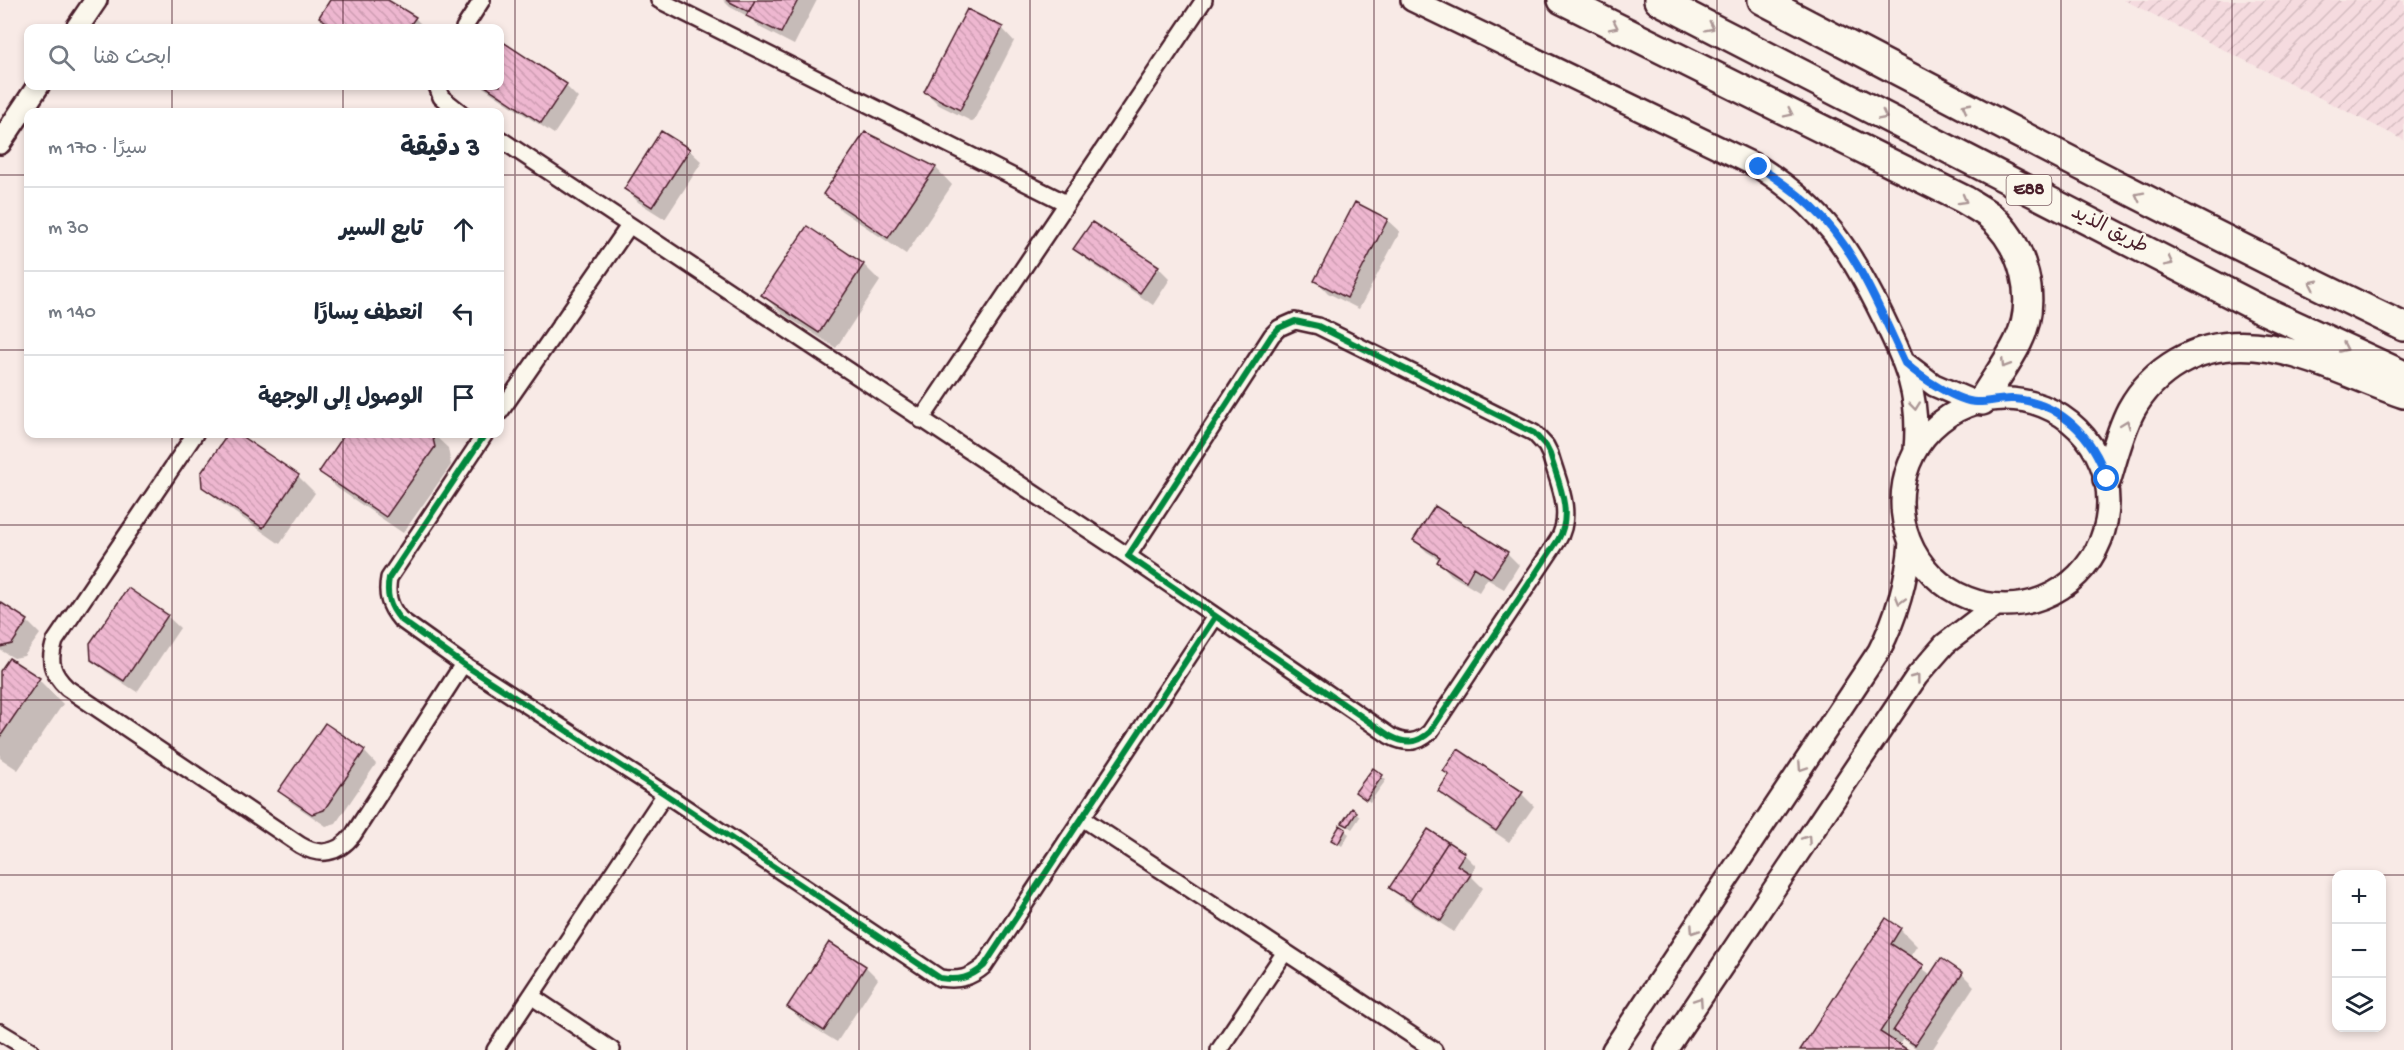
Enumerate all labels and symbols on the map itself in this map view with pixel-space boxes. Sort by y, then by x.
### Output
one-way arrow [1608,19,1619,31]
one-way arrow [1703,19,1714,31]
one-way arrow [1961,103,1972,114]
one-way arrow [1782,106,1793,117]
one-way arrow [1877,108,1888,120]
route end [1745,153,1771,179]
road number: E88 [2006,175,2052,205]
one-way arrow [2135,192,2145,203]
one-way arrow [1957,193,1967,204]
street label: طريق الذيد [2067,201,2152,260]
one-way arrow [2163,255,2173,266]
one-way arrow [2309,279,2320,291]
one-way arrow [2338,340,2349,352]
one-way arrow [2000,358,2012,368]
one-way arrow [1908,401,1921,411]
one-way arrow [2119,419,2131,430]
route start [2093,465,2119,491]
one-way arrow [1895,594,1907,605]
one-way arrow [1909,673,1920,684]
one-way arrow [1798,761,1809,772]
one-way arrow [1800,835,1811,846]
one-way arrow [1690,923,1701,934]
one-way arrow [1692,997,1703,1008]

